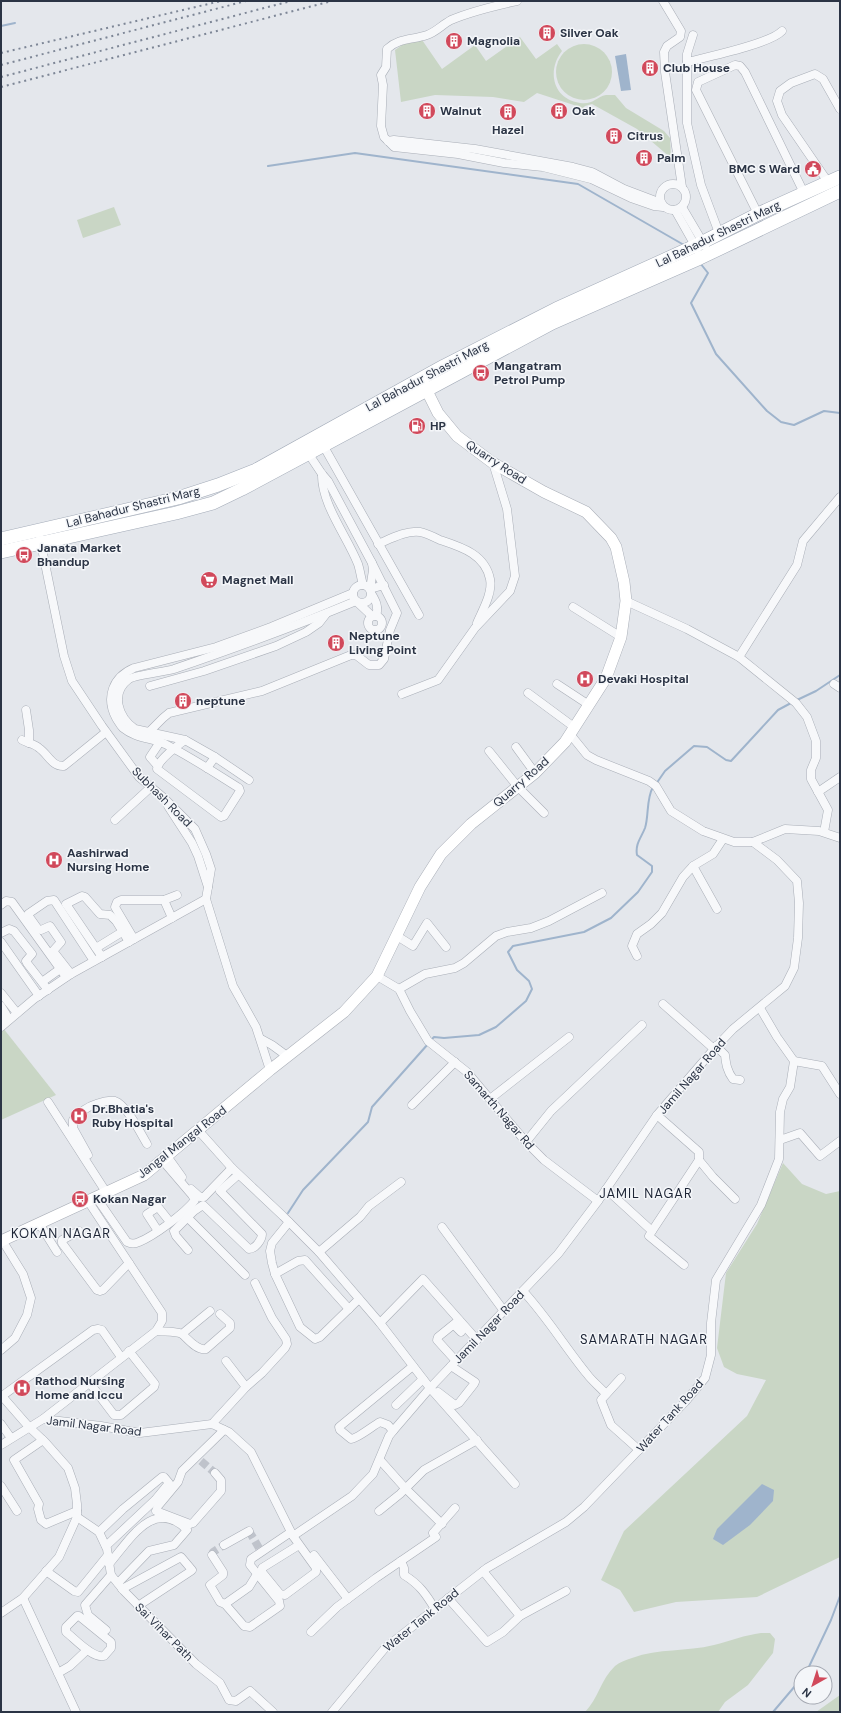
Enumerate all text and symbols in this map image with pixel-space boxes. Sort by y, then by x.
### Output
building icon: Silver Oak [537,23,557,43]
place label: Silver Oak [560,25,619,41]
building icon: Magnolia [444,31,464,51]
place label: Magnolia [467,33,520,49]
building icon: Club House [640,58,660,78]
place label: Club House [663,60,730,76]
building icon: Walnut [417,101,437,121]
building icon: Oak [549,101,569,121]
building icon: Hazel [498,102,518,122]
place label: Walnut [440,103,482,119]
place label: Oak [572,103,595,119]
place label: Hazel [492,122,524,138]
building icon: Citrus [604,126,624,146]
place label: Citrus [627,128,663,144]
building icon: Palm [634,148,654,168]
place label: Palm [657,150,686,166]
public building icon: BMC S Ward [803,159,823,179]
place label: BMC S Ward [729,161,800,177]
street label: Lal Bahadur Shastri Marg [653,197,783,271]
street label: Lal Bahadur Shastri Marg [363,337,491,415]
place label: Mangatram Petrol Pump [494,358,566,388]
bus stop icon: Mangatram Petrol Pump [471,363,491,383]
fuel station icon: HP [407,416,427,436]
place label: HP [430,418,446,434]
street label: Quarry Road [463,436,529,488]
street label: Lal Bahadur Shastri Marg [65,483,202,531]
place label: Janata Market Bhandup [37,540,121,570]
bus stop icon: Janata Market Bhandup [14,545,34,565]
supermarket icon: Magnet Mall [199,570,219,590]
place label: Magnet Mall [222,572,293,588]
place label: Neptune Living Point [349,628,417,658]
building icon: Neptune Living Point [326,633,346,653]
hospital icon: Devaki Hospital [575,669,595,689]
place label: Devaki Hospital [598,671,689,687]
building icon: neptune [173,691,193,711]
place label: neptune [196,693,245,709]
street label: Quarry Road [490,753,552,811]
street label: Subhash Road [128,763,196,831]
place label: Aashirwad Nursing Home [67,845,150,875]
hospital icon: Aashirwad Nursing Home [44,850,64,870]
street label: Jamil Nagar Road [655,1035,729,1117]
street label: Samarth Nagar Rd [460,1067,538,1153]
place label: Dr.Bhatia's Ruby Hospital [92,1101,173,1131]
street label: Jangal Mangal Road [134,1102,230,1182]
hospital icon: Dr.Bhatia's Ruby Hospital [69,1106,89,1126]
district label: JAMIL NAGAR [599,1185,693,1202]
bus stop icon: Kokan Nagar [70,1189,90,1209]
place label: Kokan Nagar [93,1191,167,1207]
district label: KOKAN NAGAR [11,1225,111,1242]
street label: Jamil Nagar Road [450,1287,528,1367]
district label: SAMARATH NAGAR [580,1331,708,1348]
place label: Rathod Nursing Home and Iccu [35,1373,125,1403]
street label: Water Tank Road [633,1376,707,1456]
hospital icon: Rathod Nursing Home and Iccu [12,1378,32,1398]
street label: Jamil Nagar Road [46,1412,142,1440]
street label: Water Tank Road [380,1585,462,1655]
street label: Sai Vihar Path [131,1599,197,1665]
north arrow [793,1665,833,1705]
text: N [799,1685,814,1701]

